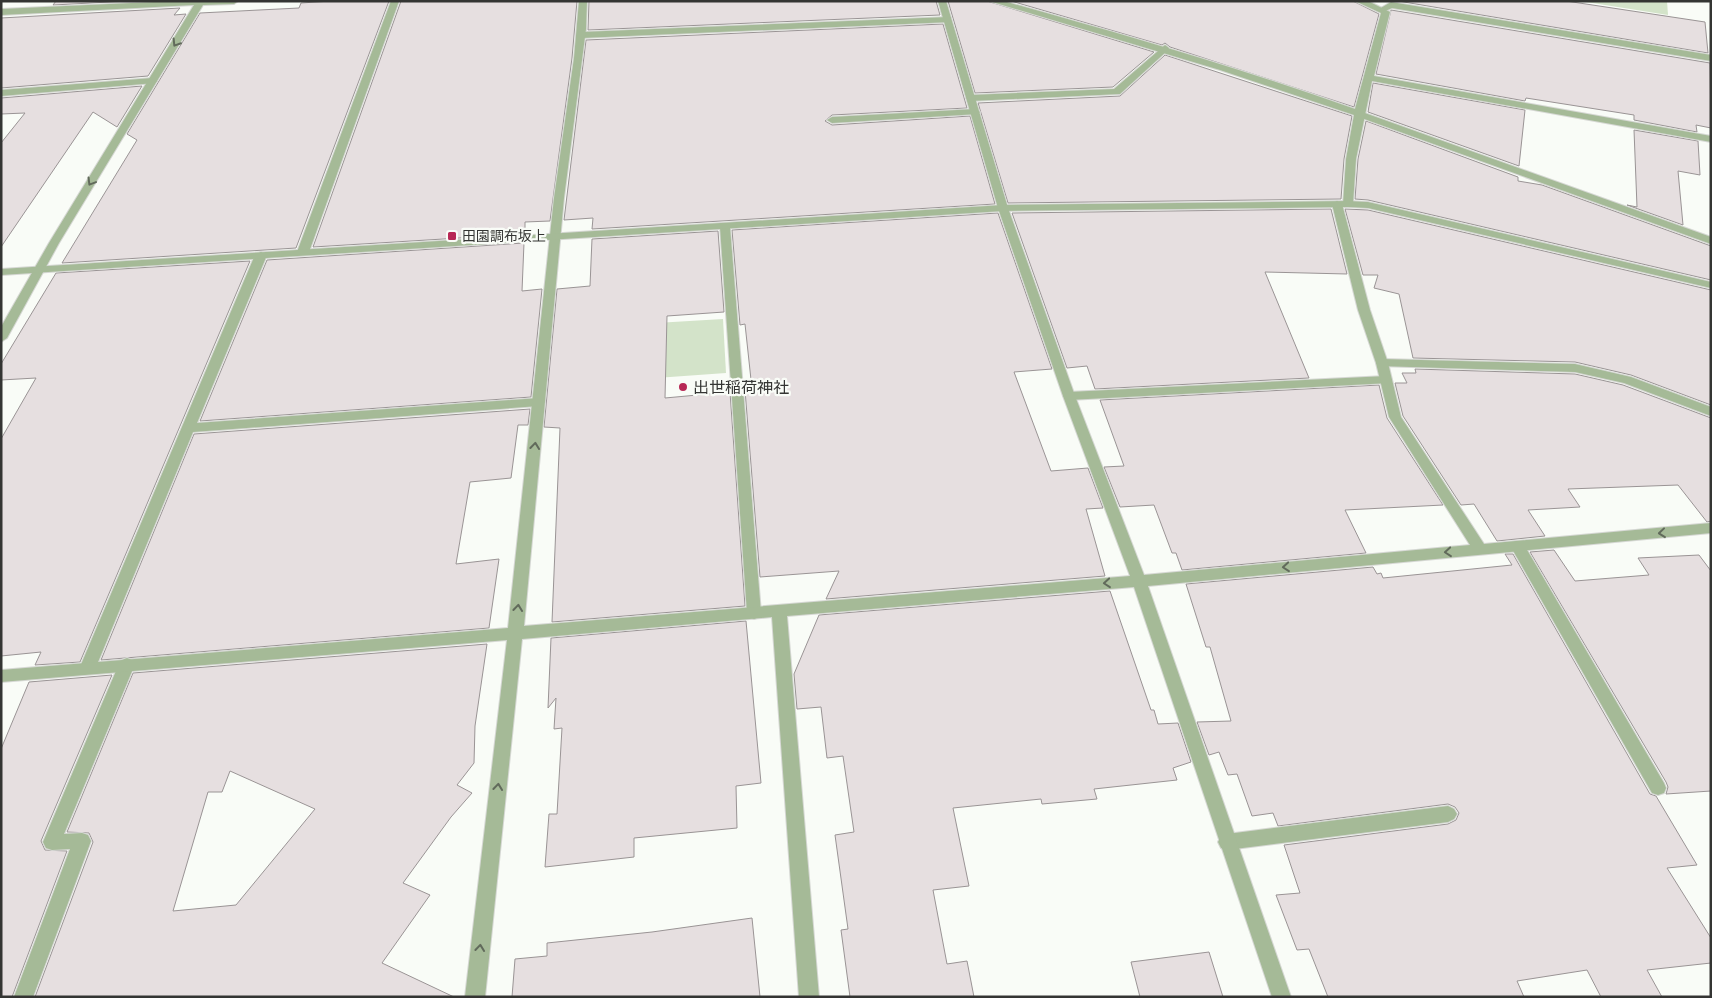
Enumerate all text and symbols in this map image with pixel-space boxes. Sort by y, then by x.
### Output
one-way arrow [172,37,182,46]
one-way arrow [88,176,98,185]
place label: 田園調布坂上 [462,226,546,246]
marker: 田園調布坂上 [446,230,458,242]
place label: 出世稲荷神社 [693,376,789,399]
marker: 出世稲荷神社 [677,381,689,393]
one-way arrow [529,442,540,450]
one-way arrow [1658,527,1666,538]
one-way arrow [1444,546,1452,557]
one-way arrow [1282,561,1290,572]
one-way arrow [1103,577,1111,588]
one-way arrow [512,604,523,612]
one-way arrow [492,782,503,790]
one-way arrow [474,944,485,952]

